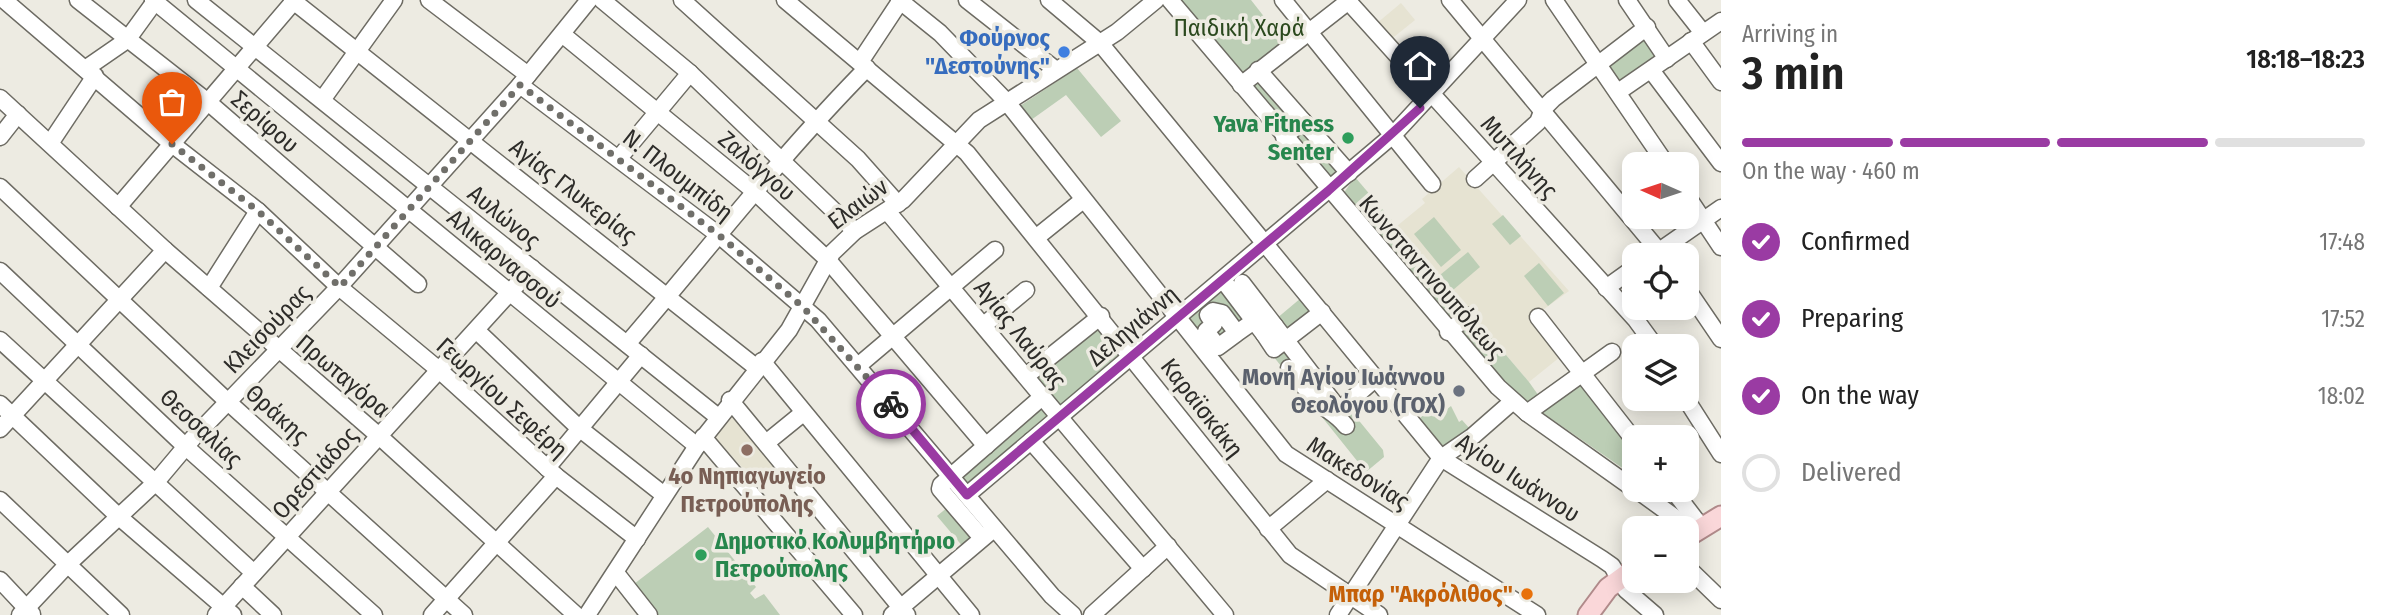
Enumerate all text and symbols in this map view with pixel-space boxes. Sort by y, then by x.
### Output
park label: Παιδική Χαρά [1173,14,1305,42]
text: Arriving in [1742,20,1838,48]
place label: Φούρνος "Δεστούνης" [925,24,1051,80]
pin [1390,36,1450,108]
marker: Φούρνος "Δεστούνης" [1056,44,1072,60]
text: 18:18–18:23 [2246,44,2365,75]
text: 3 min [1742,46,1845,101]
icon: home [1401,47,1439,85]
pin [142,72,202,144]
icon: bag [153,83,191,121]
street label: Σερίφου [225,85,305,159]
place label: Yava Fitness Senter [1212,110,1334,166]
street label: Μυτιλήνης [1475,110,1563,204]
street label: N. Πλουμπίδη [617,123,739,227]
street label: Ζαλόγγου [713,125,801,207]
marker: Yava Fitness Senter [1340,130,1356,146]
street label: Αγίας Γλυκερίας [504,133,642,249]
north arrow [1622,152,1699,229]
map controls [1622,152,1699,593]
text: On the way · 460 m [1742,157,1920,185]
street label: Ελαιών [823,172,894,235]
street label: Αυλώνος [462,179,546,255]
street label: Κωνσταντινουπόλεως [1353,189,1511,365]
street label: Αλικαρνασσού [442,204,566,314]
icon: check [1742,223,1780,261]
text: Confirmed [1801,226,1911,257]
text: 17:48 [2319,228,2365,256]
button: locate [1622,243,1699,320]
street label: Αγίας Λαύρας [968,274,1072,394]
street label: Κλεισούρας [218,279,316,379]
street label: Δεληγιάννη [1082,280,1184,372]
icon: check [1742,300,1780,338]
text: Preparing [1801,303,1903,334]
text: 17:52 [2321,305,2365,333]
street label: Πρωταγόρα [290,329,396,423]
street label: Γεωργίου Σεφέρη [431,332,573,464]
button: layers [1622,334,1699,411]
street label: Καραϊσκάκη [1155,353,1249,463]
place label: Μονή Αγίου Ιωάννου Θεολόγου (ΓΟΧ) [1242,363,1445,419]
courier [856,369,926,439]
icon: check [1742,377,1780,415]
street label: Θράκης [240,379,314,449]
text: On the way [1801,380,1919,411]
text: 18:02 [2318,382,2365,410]
street label: Θεσσαλίας [154,383,248,473]
marker: Μονή Αγίου Ιωάννου Θεολόγου (ΓΟΧ) [1451,383,1467,399]
icon: bike [872,385,910,423]
street label: Ορεστιάδος [266,421,364,525]
button: + [1622,425,1699,502]
street label: Αγίου Ιωάννου [1451,428,1585,528]
street label: Μακεδονίας [1302,431,1414,515]
marker: 4ο Νηπιαγωγείο Πετρούπολης [739,442,755,458]
text: Delivered [1801,457,1902,488]
place label: 4ο Νηπιαγωγείο Πετρούπολης [668,462,826,518]
button: − [1622,516,1699,593]
place label: Δημοτικό Κολυμβητήριο Πετρούπολης [714,527,955,583]
marker: Δημοτικό Κολυμβητήριο Πετρούπολης [693,547,709,563]
place label: Μπαρ "Ακρόλιθος" [1328,580,1513,608]
marker: Μπαρ "Ακρόλιθος" [1519,586,1535,602]

